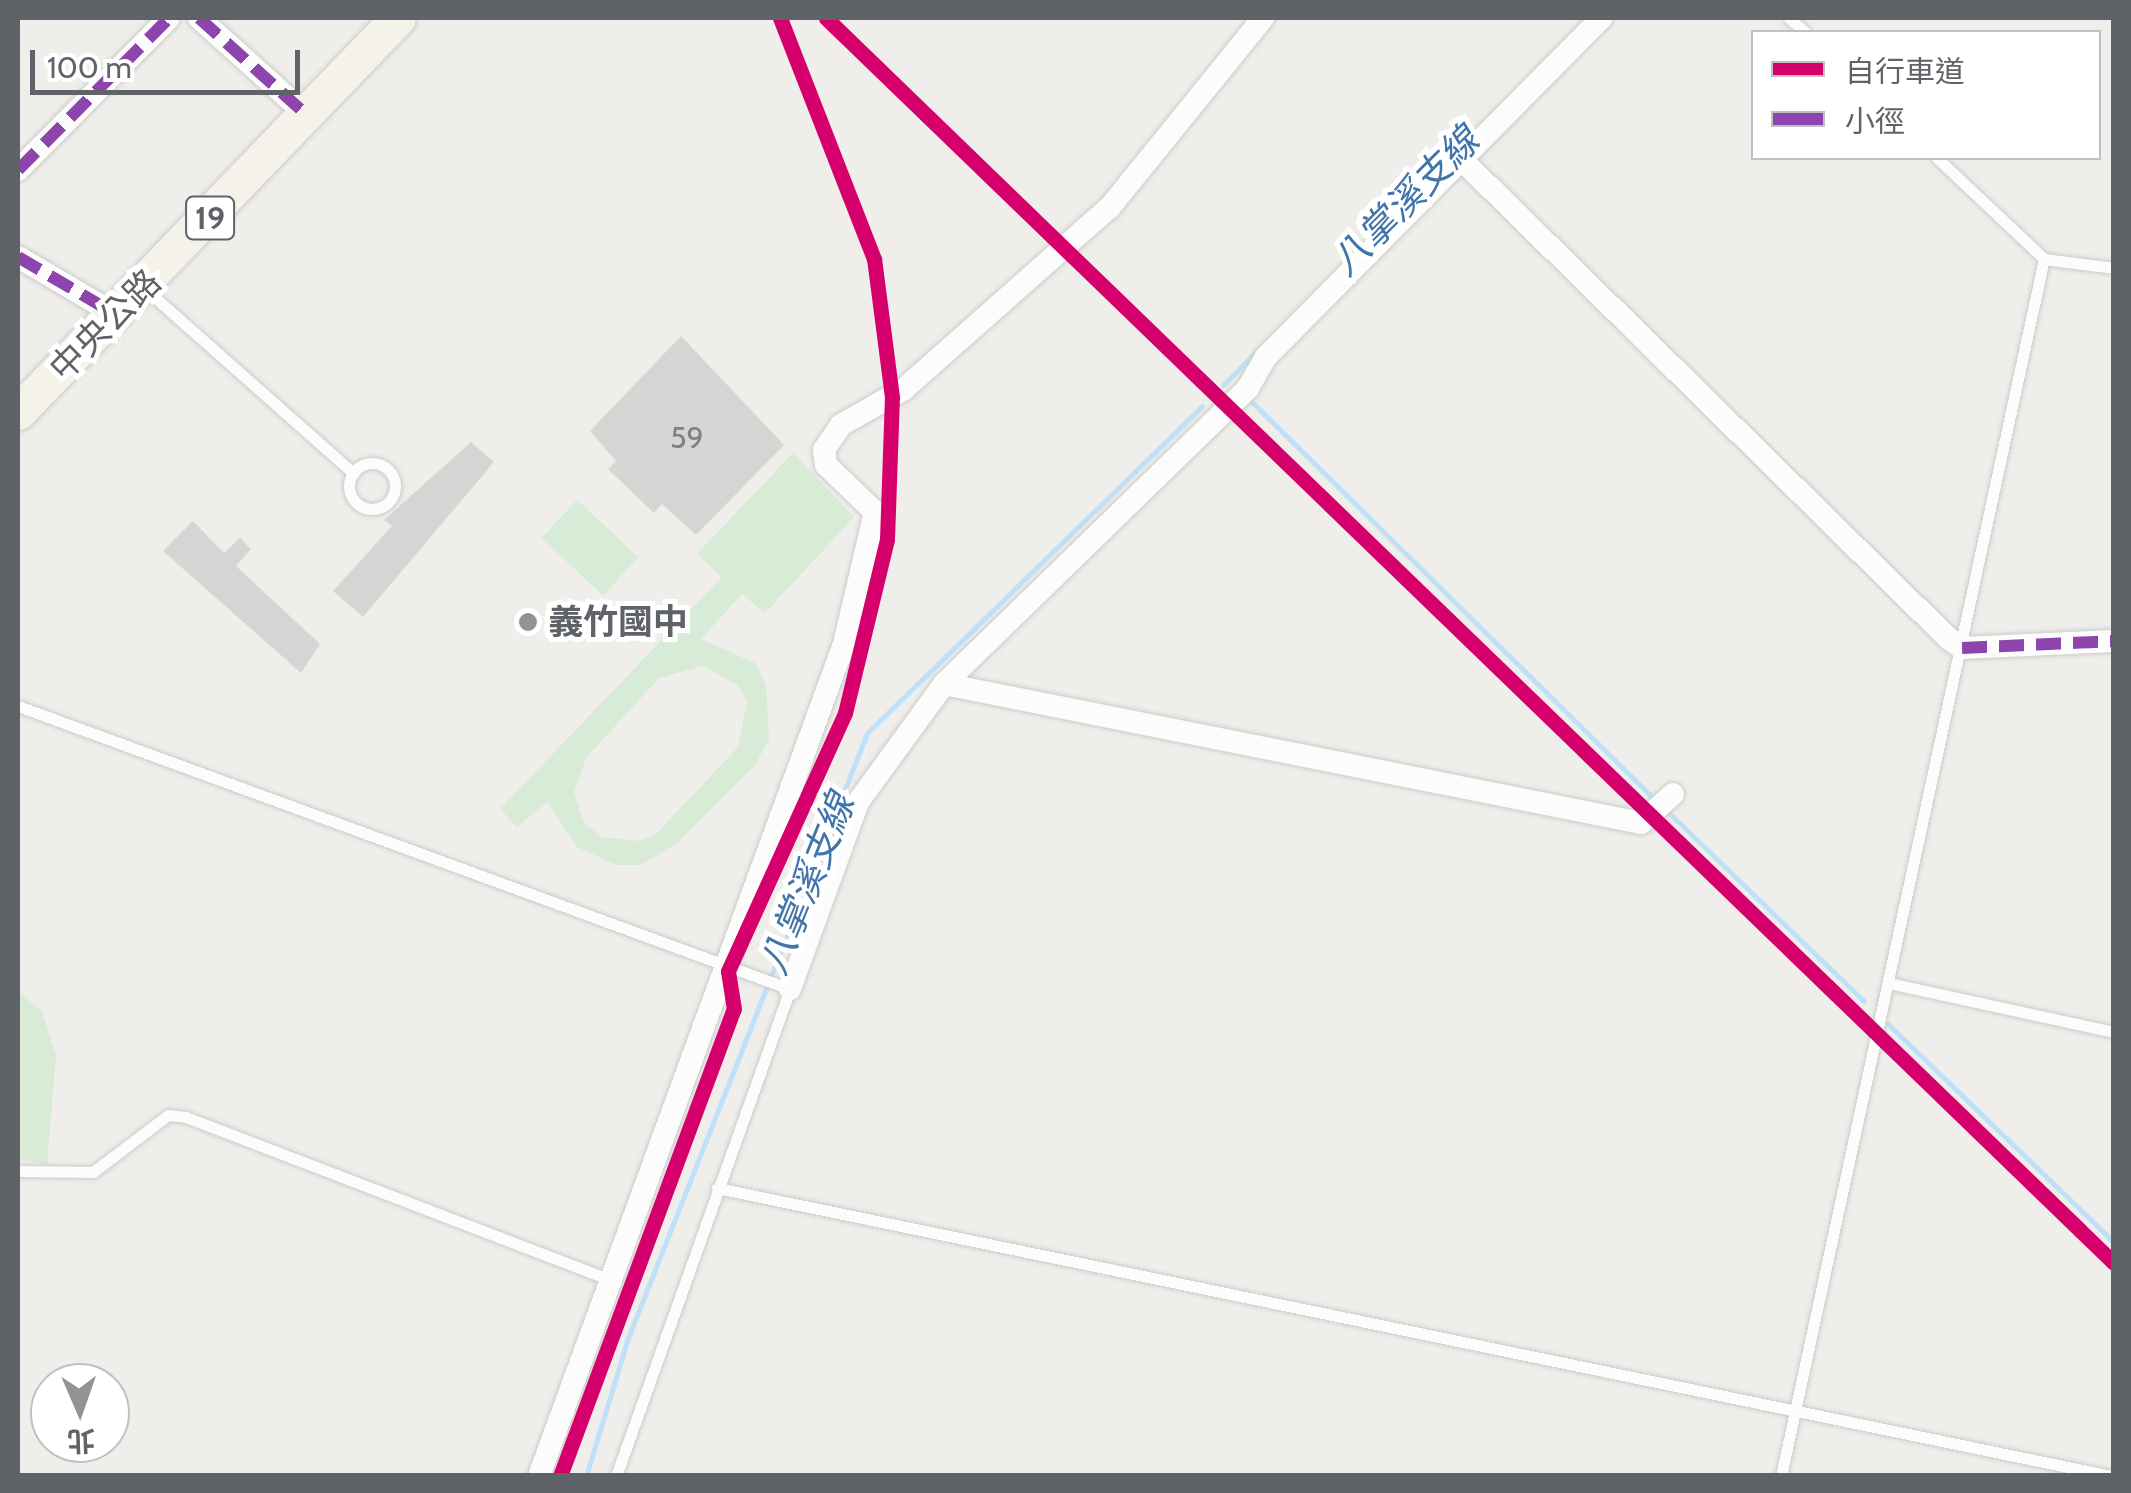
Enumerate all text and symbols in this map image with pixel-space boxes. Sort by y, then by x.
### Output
scale bar [35,30,305,92]
legend [1751,30,2101,160]
text: 100 m [47,49,132,86]
text: 自行車道 [1845,53,1965,90]
text: 小徑 [1845,103,1905,140]
water label: 八掌溪支線 [1322,118,1488,284]
road number: 19 [185,191,235,245]
street label: 中央公路 [41,261,169,389]
house number: 59 [670,420,704,456]
place label: 義竹國中 [548,601,688,643]
marker: 義竹國中 [517,611,539,633]
water label: 八掌溪支線 [750,787,864,981]
north arrow [30,1363,130,1463]
text: 北 [66,1424,96,1458]

